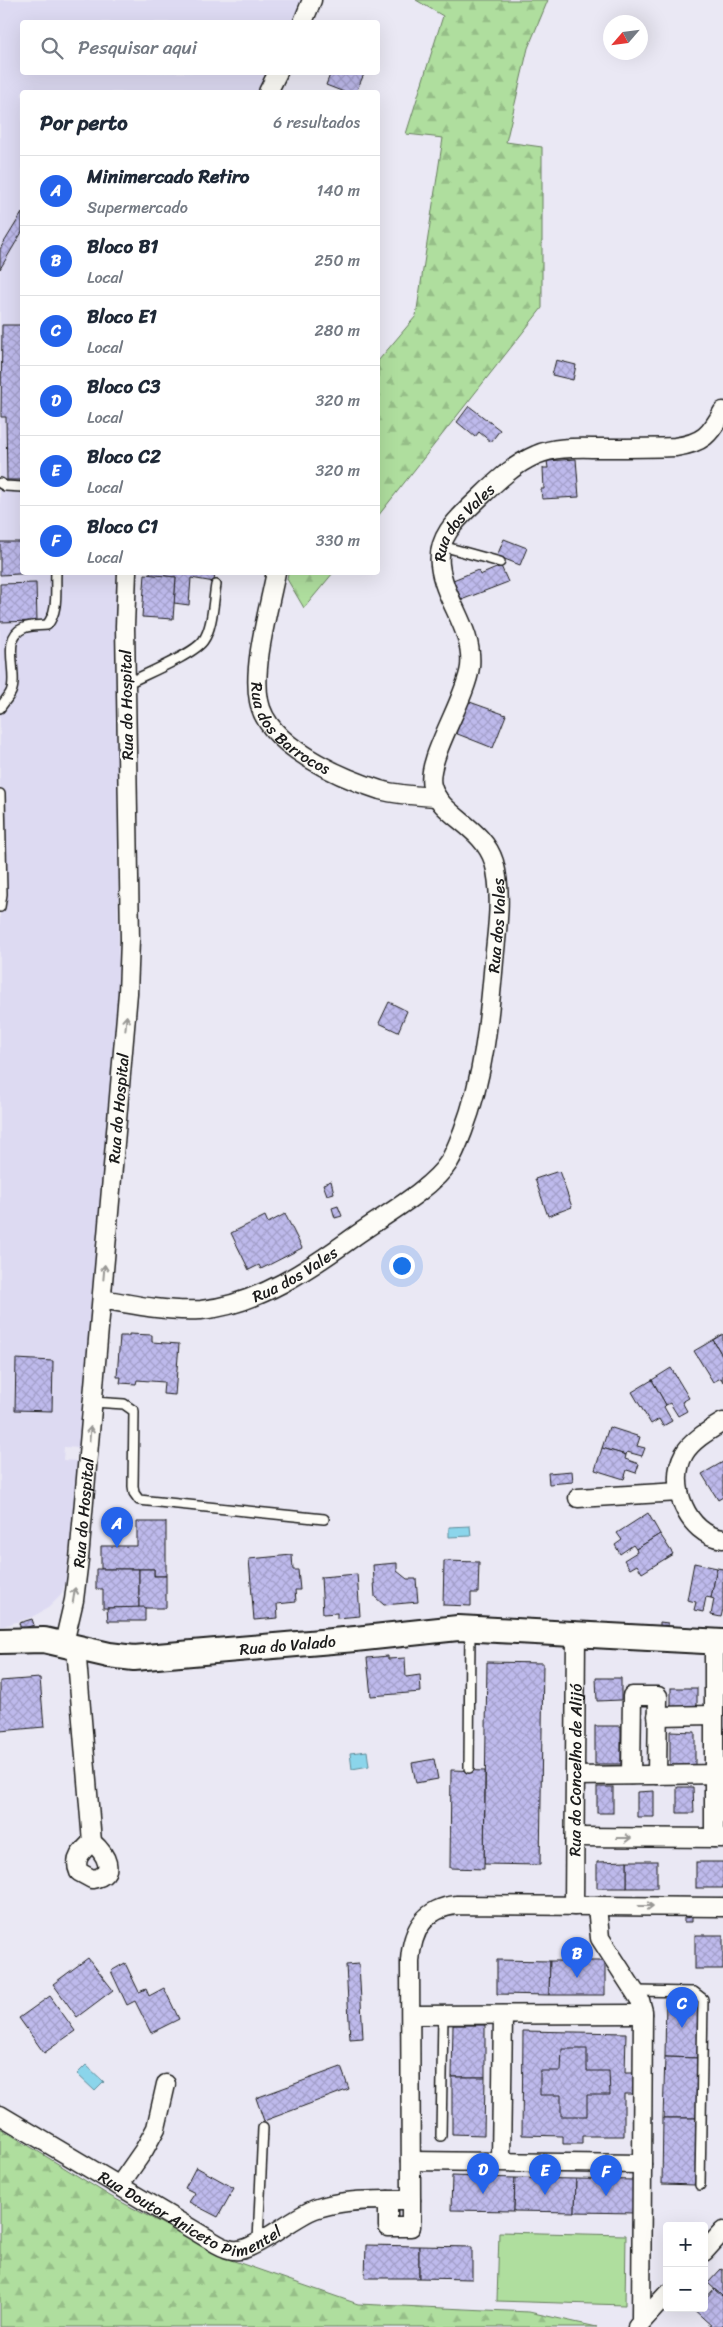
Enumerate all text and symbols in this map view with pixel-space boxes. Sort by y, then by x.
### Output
north arrow [603,15,648,60]
search box [20,20,380,75]
text: Pesquisar aqui [78,31,197,64]
icon: search [38,34,66,62]
text: Por perto [40,104,128,142]
text: 6 resultados [273,108,360,137]
text: Minimercado Retiro [87,160,249,193]
text: A [51,176,61,205]
text: 140 m [317,176,360,205]
text: Supermercado [87,193,188,222]
text: Bloco B1 [87,230,158,263]
text: B [51,246,61,275]
text: 250 m [314,246,360,275]
text: Local [87,263,123,292]
text: Bloco E1 [87,300,157,333]
text: C [51,316,61,345]
text: 280 m [315,316,360,345]
text: Local [87,333,123,362]
text: Bloco C3 [87,370,160,403]
text: D [51,386,61,415]
text: 320 m [315,386,360,415]
text: Local [87,403,123,432]
text: Bloco C2 [87,440,161,473]
text: E [52,456,60,485]
text: 320 m [315,456,360,485]
text: Local [87,473,123,502]
street label: Rua dos Vales [426,476,502,562]
text: Bloco C1 [87,510,158,543]
text: F [52,526,60,555]
text: 330 m [316,526,360,555]
text: Local [87,543,123,572]
street label: Rua do Hospital [111,649,142,760]
street label: Rua dos Barrocos [242,682,336,783]
street label: Rua dos Vales [479,876,514,974]
one-way arrow [121,1015,131,1031]
street label: Rua do Hospital [99,1052,138,1164]
street label: Rua dos Vales [247,1238,344,1311]
your location [389,1253,415,1279]
one-way arrow [99,1264,109,1280]
one-way arrow [85,1426,95,1442]
street label: Rua do Hospital [64,1456,103,1569]
pin: A [101,1507,133,1548]
one-way arrow [70,1588,80,1604]
street label: Rua do Valado [238,1627,337,1664]
street label: Rua do Concelho de Alijó [560,1683,591,1856]
one-way arrow [615,1833,631,1843]
one-way arrow [638,1901,654,1911]
pin: B [561,1937,593,1978]
pin: C [666,1987,698,2028]
pin: D [467,2153,499,2194]
pin: E [529,2154,561,2195]
pin: F [590,2155,622,2196]
street label: Rua Doutor Aniceto Pimentel [93,2163,288,2266]
map controls [663,2222,708,2312]
button: + [663,2222,708,2267]
button: − [663,2267,708,2312]

